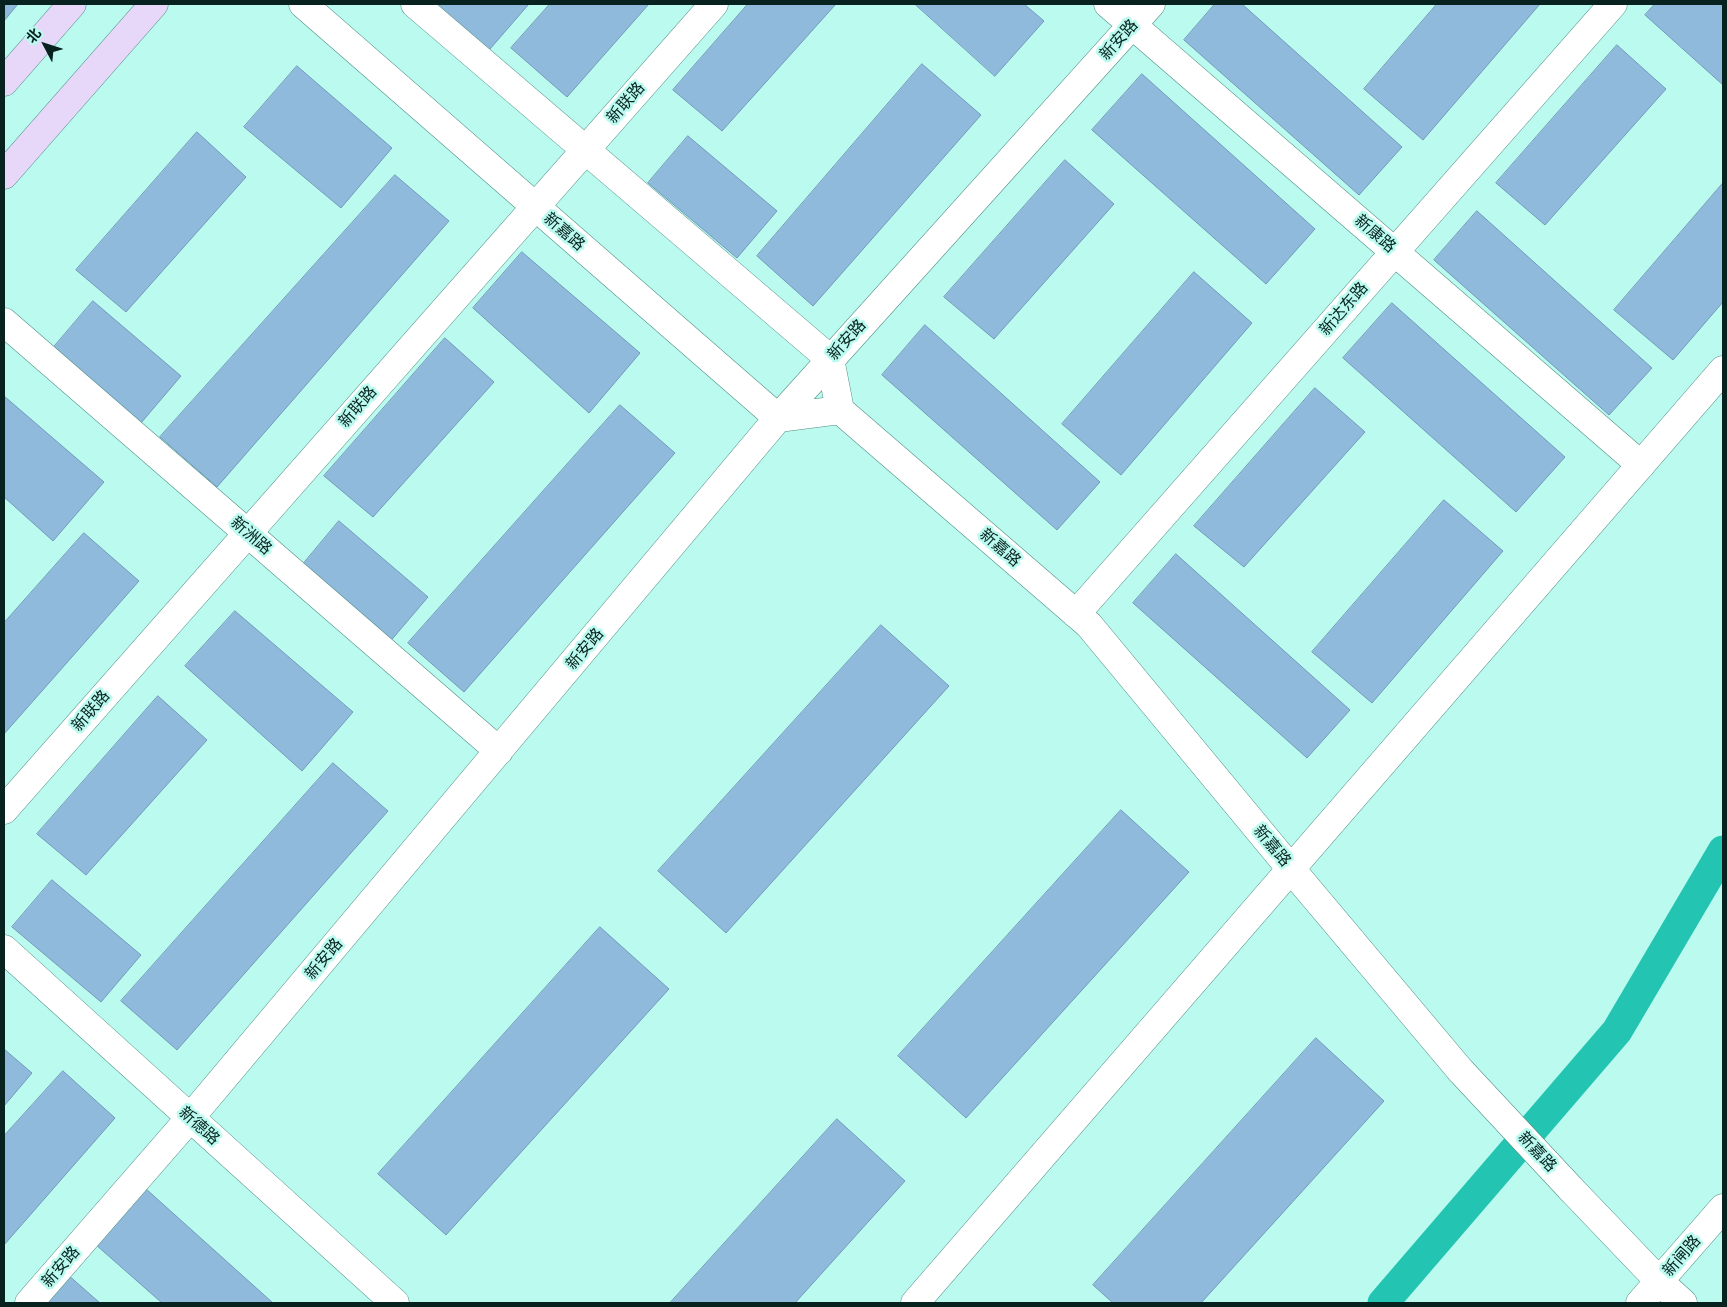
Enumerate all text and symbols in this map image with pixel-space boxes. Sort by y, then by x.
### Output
street label: 新安路 [1096,16,1142,64]
north arrow [20,20,70,70]
text: 北 [22,24,45,47]
street label: 新联路 [603,79,649,127]
street label: 新嘉路 [540,209,588,255]
street label: 新康路 [1351,211,1399,257]
street label: 新达东路 [1316,279,1372,339]
street label: 新安路 [824,316,870,364]
street label: 新联路 [335,383,381,431]
street label: 新洲路 [227,513,275,559]
street label: 新嘉路 [976,525,1024,571]
street label: 新安路 [562,624,608,674]
street label: 新联路 [68,687,114,735]
street label: 新嘉路 [1249,821,1295,871]
street label: 新安路 [301,934,347,984]
street label: 新德路 [175,1103,223,1149]
street label: 新嘉路 [1514,1128,1560,1176]
street label: 新闸路 [1659,1232,1705,1280]
street label: 新安路 [38,1243,84,1291]

